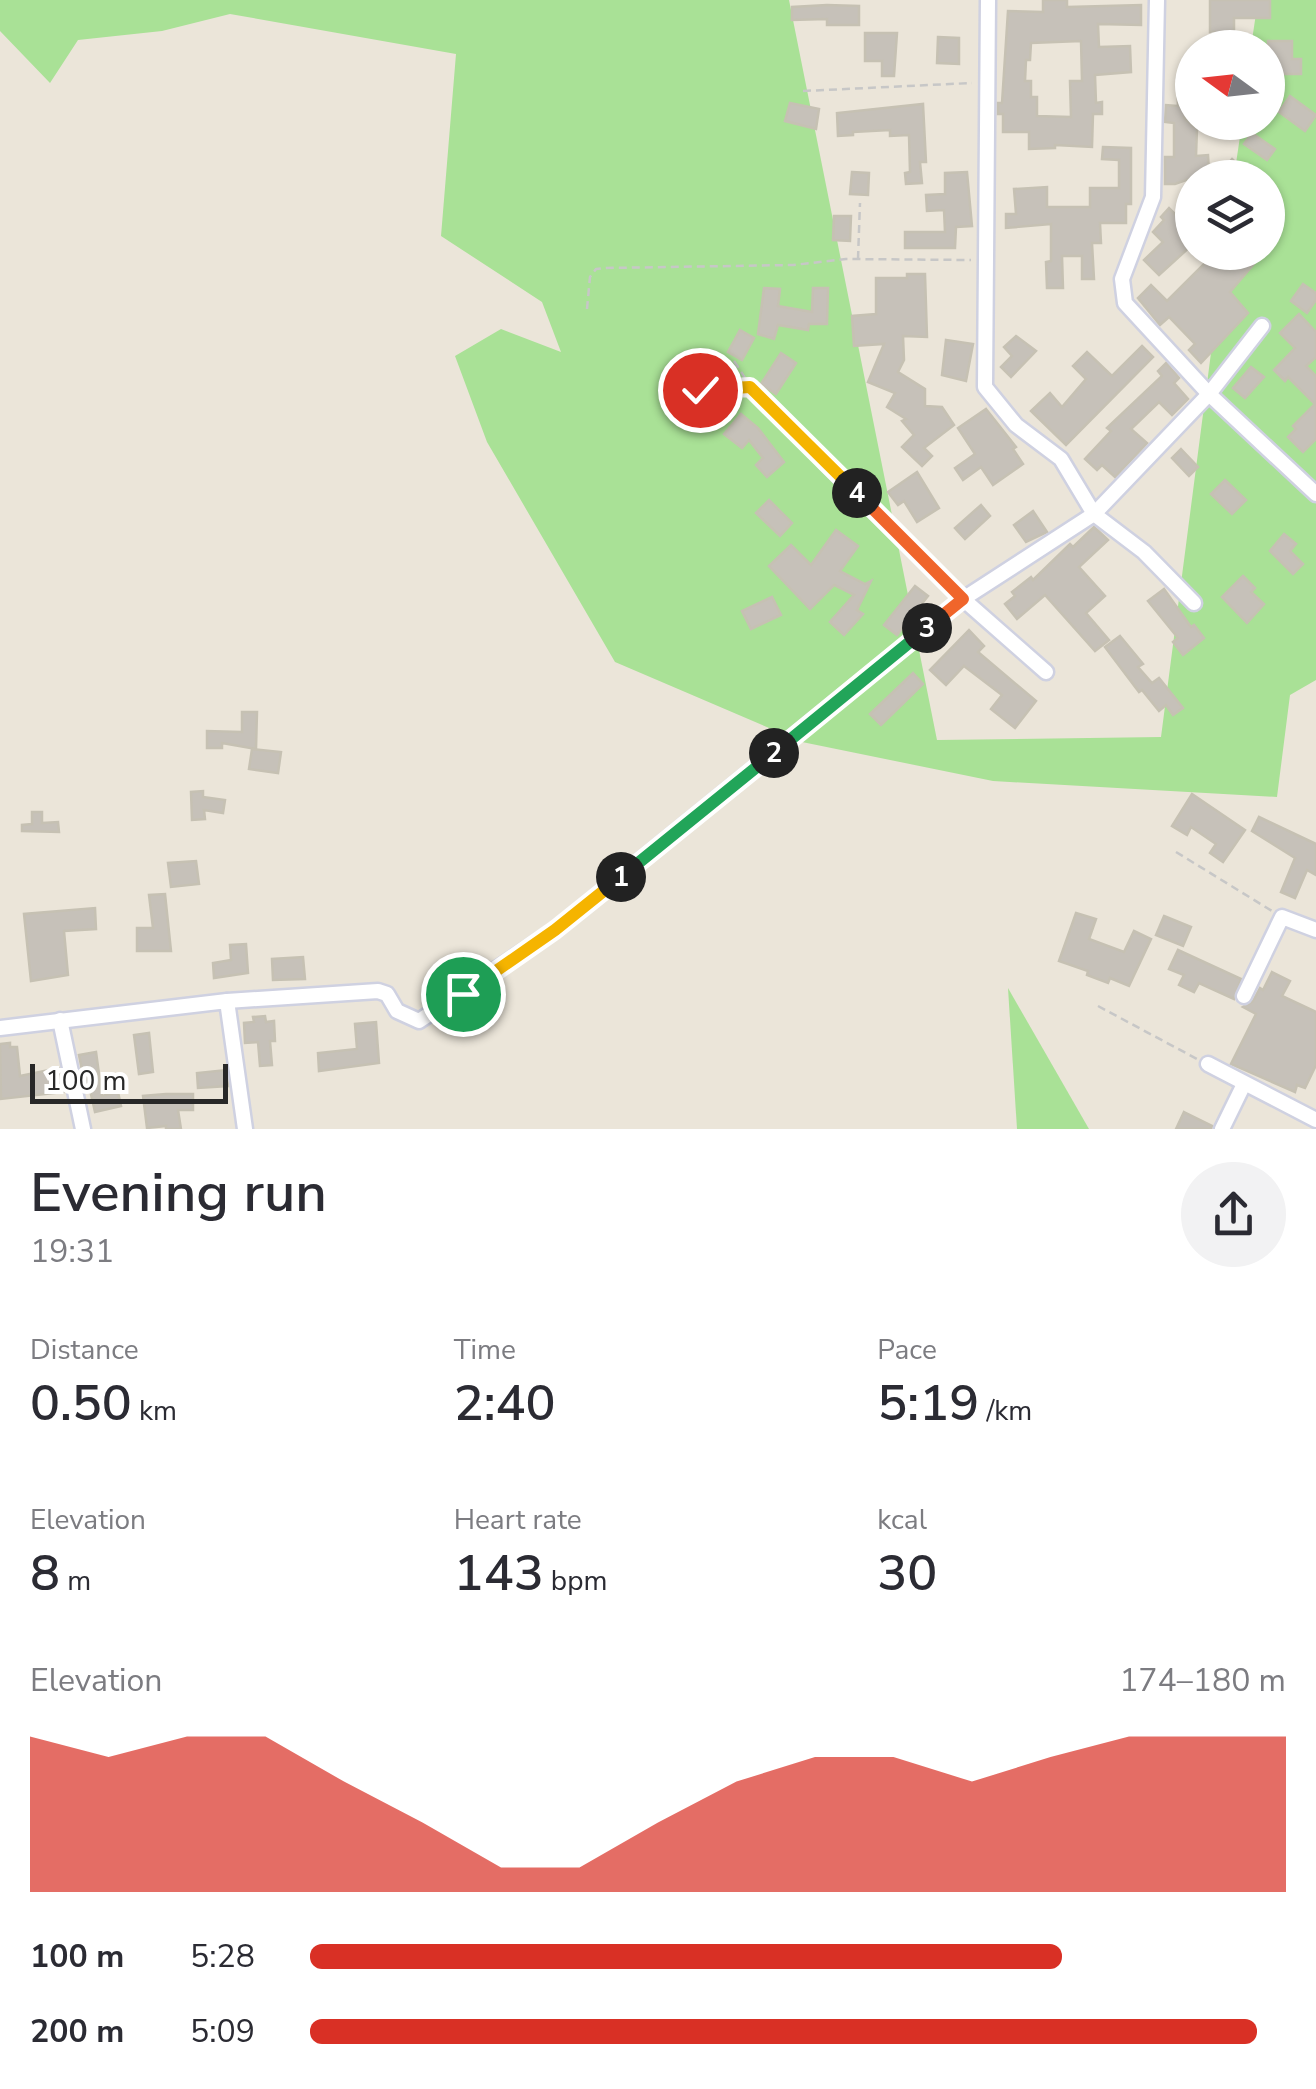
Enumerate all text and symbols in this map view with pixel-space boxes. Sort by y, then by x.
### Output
north arrow [1175,30,1285,140]
map controls [1175,30,1285,270]
button: layers [1175,160,1285,270]
pin [658,348,743,433]
icon: check [673,363,728,418]
pin: 4 [832,468,882,518]
text: 4 [849,474,865,512]
pin: 3 [902,603,952,653]
text: 3 [919,609,935,647]
pin: 2 [749,728,799,778]
text: 2 [766,734,782,772]
pin: 1 [596,852,646,902]
text: 1 [613,858,629,896]
pin [421,952,506,1037]
icon: arrive [436,967,491,1022]
scale bar [30,1059,228,1104]
text: 100 m [45,1062,127,1100]
text: Evening run [30,1155,327,1230]
button: share [1181,1162,1286,1267]
text: 19:31 [30,1230,114,1273]
text: Distance [30,1331,139,1369]
text: Time [454,1331,516,1369]
text: Pace [877,1331,937,1369]
text: 0.50 [30,1369,132,1438]
text: 2:40 [454,1369,556,1438]
text: 5:19 [877,1369,979,1438]
text: km [132,1392,177,1430]
text: /km [979,1392,1032,1430]
text: Elevation [30,1501,146,1539]
text: Heart rate [454,1501,582,1539]
text: kcal [877,1501,927,1539]
text: 8 [30,1539,60,1608]
text: 143 [454,1539,544,1608]
text: 30 [877,1539,937,1608]
text: m [60,1562,91,1600]
text: bpm [544,1562,607,1600]
text: Elevation [30,1659,163,1702]
text: 174–180 m [1119,1659,1286,1702]
text: 100 m [30,1935,124,1978]
text: 5:28 [190,1935,255,1978]
text: 200 m [30,2010,124,2053]
text: 5:09 [190,2010,255,2053]

